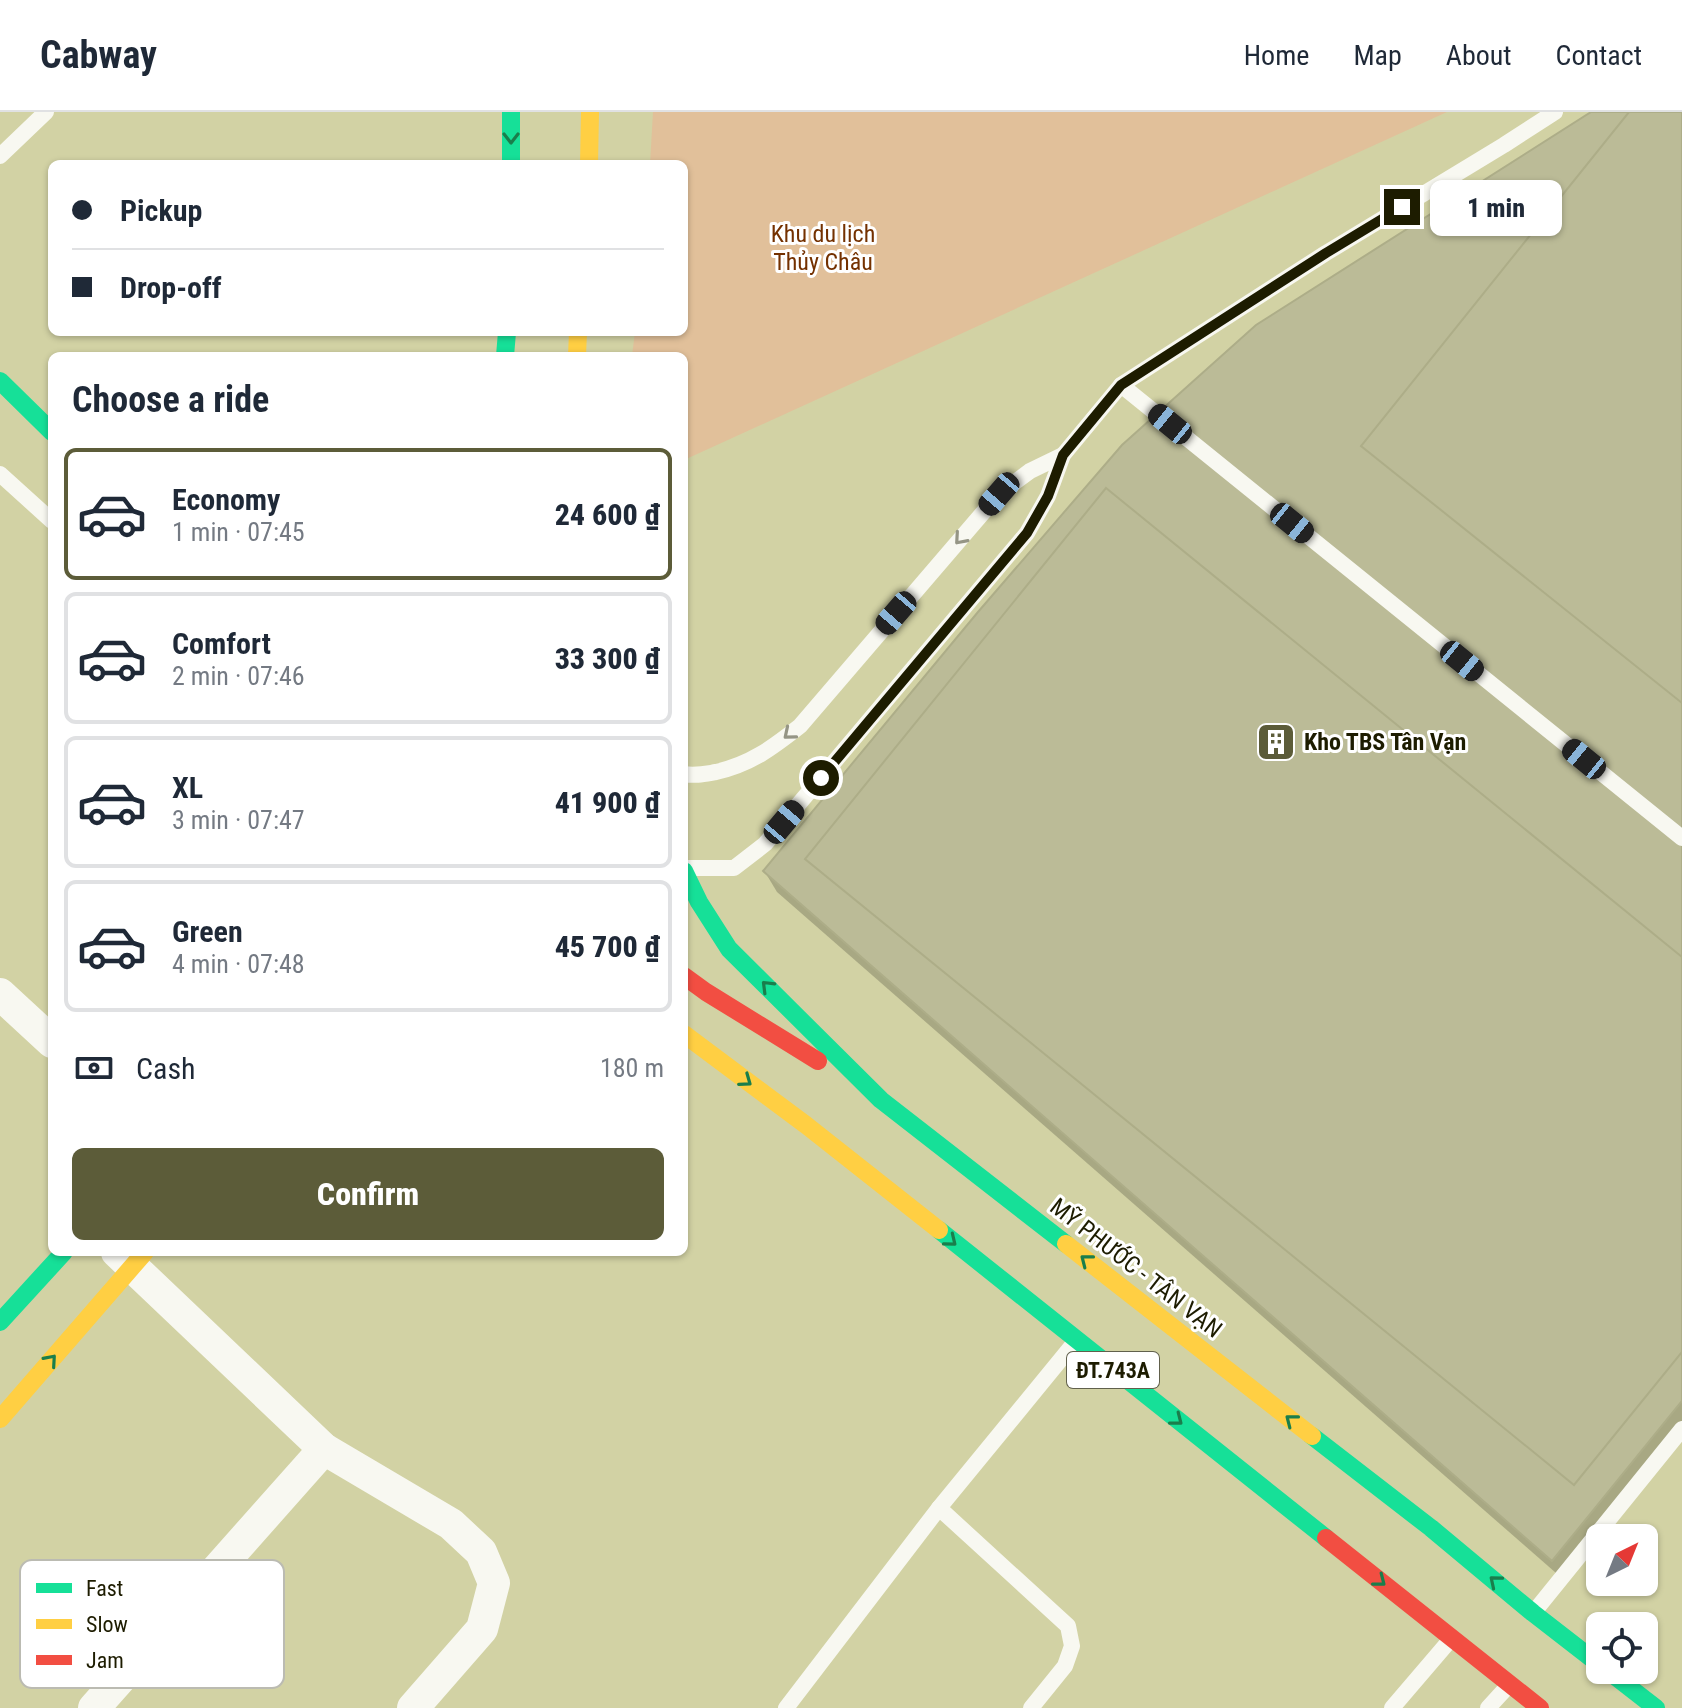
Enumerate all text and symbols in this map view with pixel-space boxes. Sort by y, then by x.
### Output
text: Cabway [40,33,157,77]
text: Home [1244,39,1309,72]
text: Map [1353,39,1402,72]
text: About [1446,39,1512,72]
text: Contact [1556,39,1642,72]
one-way arrow [502,132,520,145]
callout: 1 min [1430,179,1562,235]
route end [1384,189,1420,225]
text: Pickup [120,193,202,228]
text: 1 min [1467,193,1525,223]
park label: Khu du lịch Thủy Châu [771,220,875,276]
text: Drop-off [120,270,222,305]
text: Choose a ride [72,379,269,421]
car [1144,400,1196,448]
car [974,468,1024,520]
icon: car [76,478,148,550]
text: Economy [172,482,280,517]
text: 24 600 ₫ [555,497,660,532]
car [1266,499,1318,547]
text: 1 min · 07:45 [172,517,305,547]
one-way arrow [956,529,970,544]
car [871,587,921,639]
icon: car [76,622,148,694]
text: Comfort [172,626,271,661]
car [1436,637,1488,685]
text: 33 300 ₫ [555,641,660,676]
text: 2 min · 07:46 [172,661,305,691]
building icon: Kho TBS Tân Vạn [1255,721,1297,763]
one-way arrow [784,724,798,739]
place label: Kho TBS Tân Vạn [1304,728,1466,756]
car [1558,735,1610,783]
route start [803,760,839,796]
icon: car [76,766,148,838]
text: XL [172,770,203,805]
text: 41 900 ₫ [555,785,660,820]
car [759,796,809,848]
text: 3 min · 07:47 [172,805,305,835]
icon: car [76,910,148,982]
text: Green [172,914,243,949]
text: 45 700 ₫ [555,929,660,964]
text: 4 min · 07:48 [172,949,305,979]
one-way arrow [761,981,776,995]
icon: cash [72,1046,116,1090]
text: Cash [136,1051,196,1086]
text: 180 m [600,1053,664,1083]
one-way arrow [738,1071,752,1085]
button: Confirm [72,1148,664,1240]
street label: MỸ PHƯỚC - TÂN VẠN [1045,1192,1227,1344]
one-way arrow [942,1231,957,1245]
one-way arrow [1081,1255,1095,1270]
road number: ĐT.743A [1067,1352,1159,1388]
one-way arrow [41,1355,56,1370]
one-way arrow [1168,1410,1182,1425]
one-way arrow [1285,1415,1300,1429]
north arrow [1586,1524,1658,1596]
map controls [1586,1524,1658,1684]
legend [20,1560,284,1688]
one-way arrow [1371,1572,1386,1586]
text: Fast [86,1576,123,1601]
one-way arrow [1490,1576,1504,1591]
text: Slow [86,1612,128,1637]
button: locate [1586,1612,1658,1684]
text: Jam [86,1648,124,1673]

